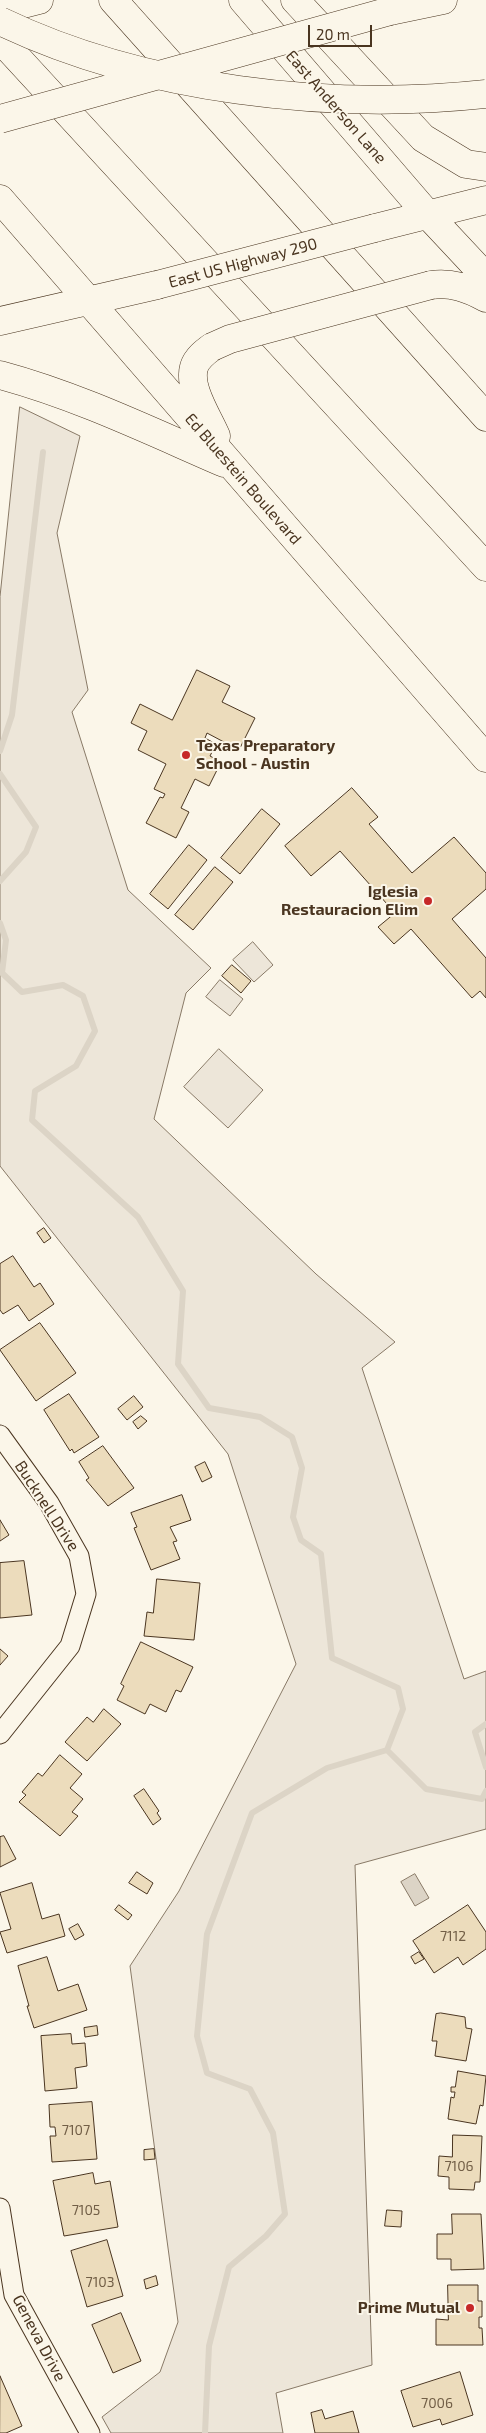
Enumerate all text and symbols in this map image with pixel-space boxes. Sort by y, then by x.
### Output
scale bar [311,15,375,47]
text: 20 m [316,25,350,43]
street label: East Anderson Lane [282,46,390,168]
street label: East US Highway 290 [166,234,320,292]
street label: Ed Bluestein Boulevard [181,409,305,549]
place label: Texas Preparatory School - Austin [196,736,335,774]
marker: Texas Preparatory School - Austin [180,749,192,761]
place label: Iglesia Restauracion Elim [281,882,418,920]
marker: Iglesia Restauracion Elim [422,895,434,907]
street label: Bucknell Drive [11,1457,83,1555]
house number: 7112 [440,1928,466,1944]
house number: 7107 [62,2122,90,2138]
house number: 7106 [444,2158,474,2174]
house number: 7105 [72,2202,100,2218]
house number: 7103 [86,2274,114,2290]
street label: Geneva Drive [8,2291,70,2385]
place label: Prime Mutual [358,2298,460,2318]
marker: Prime Mutual [464,2302,476,2314]
house number: 7006 [421,2395,453,2411]

